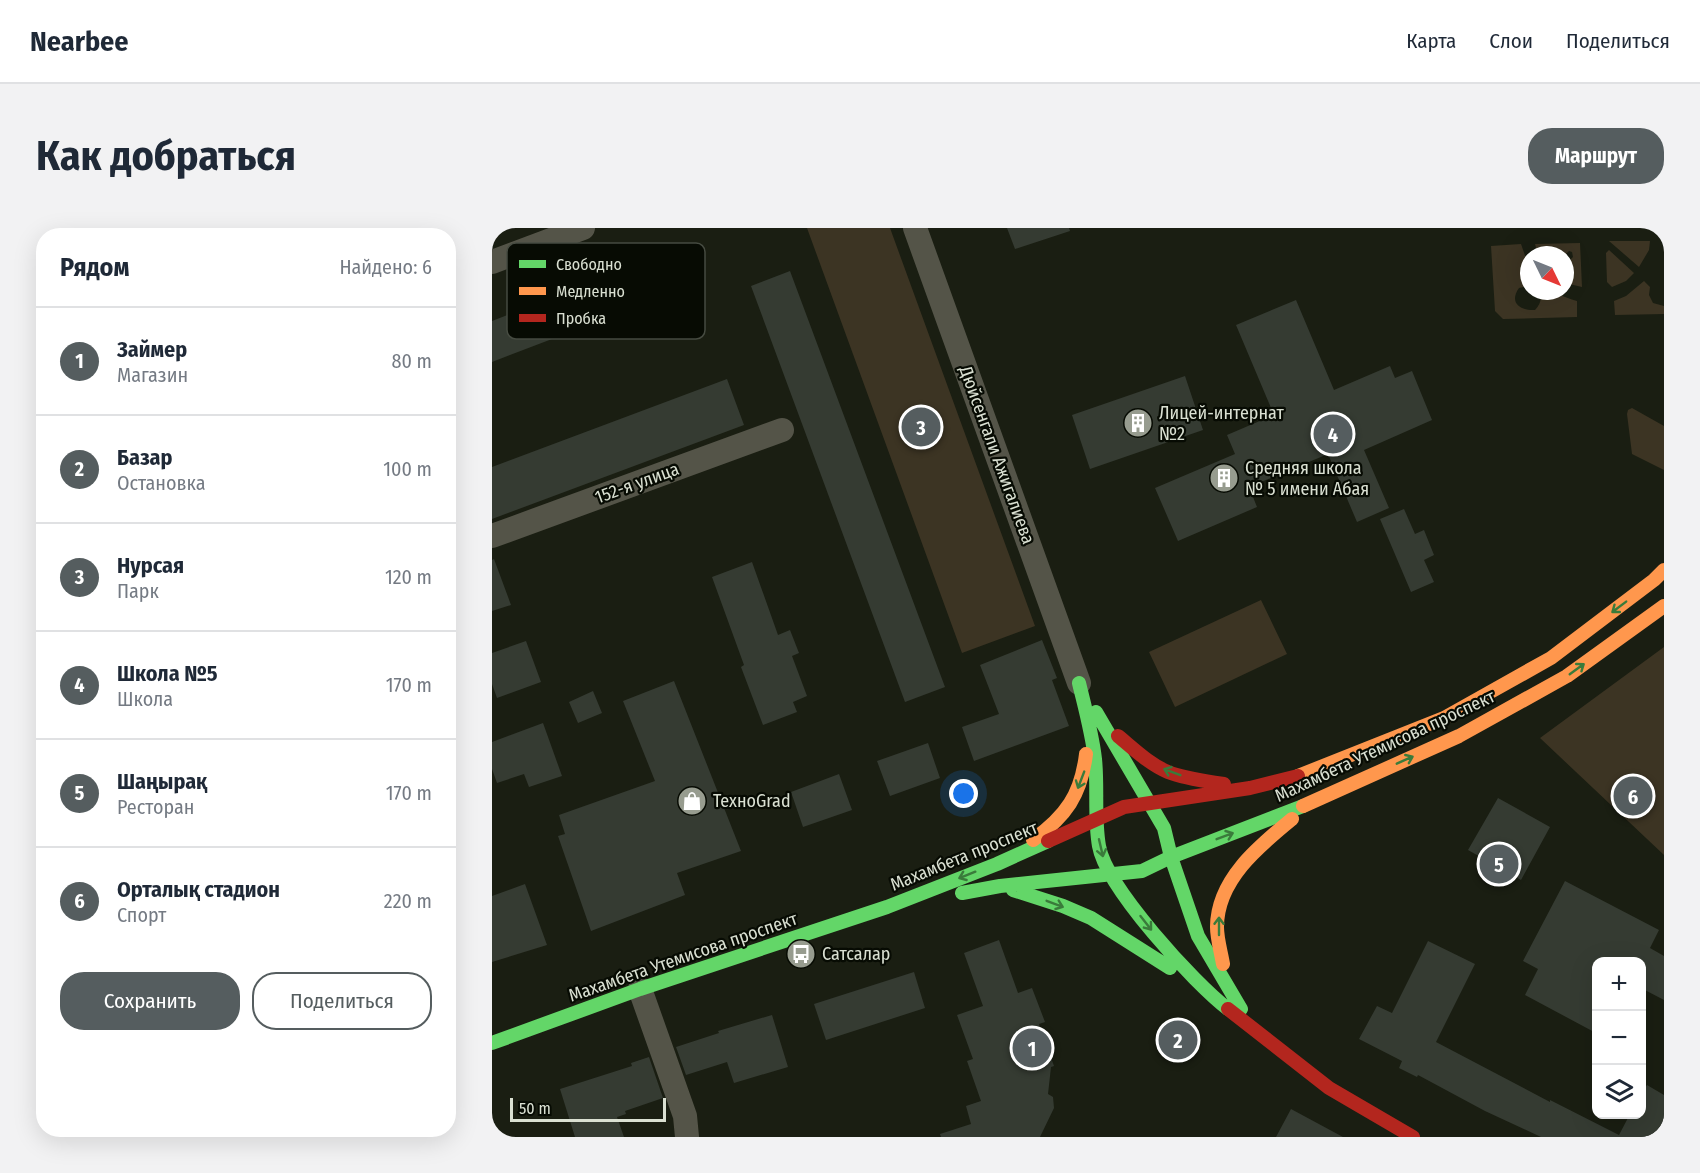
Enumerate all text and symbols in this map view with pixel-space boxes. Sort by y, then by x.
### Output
text: Nearbee [30,25,129,58]
text: Карта [1406,28,1456,54]
text: Слои [1489,28,1533,54]
text: Поделиться [1566,28,1670,54]
button: Маршрут [1528,128,1664,184]
text: Как добраться [36,131,296,181]
legend [507,243,705,339]
north arrow [1520,246,1574,300]
text: Рядом [60,252,129,283]
text: Найдено: 6 [339,255,432,279]
text: Свободно [556,255,622,274]
text: Медленно [556,282,625,301]
text: Пробка [556,309,606,328]
text: Займер [117,336,187,363]
text: 1 [75,349,84,373]
text: 80 m [392,349,432,373]
street label: Дюйсенгали Ажигалиева [954,362,1040,547]
text: Магазин [117,363,188,387]
place label: Лицей-интернат №2 [1159,402,1284,445]
pin: 3 [902,404,940,450]
building icon: Лицей-интернат №2 [1122,407,1154,439]
pin: 4 [1314,412,1352,456]
text: Базар [117,444,172,471]
text: 2 [75,457,84,481]
text: 100 m [383,457,432,481]
place label: Средняя школа № 5 имени Абая [1245,457,1369,500]
street label: 152-я улица [592,458,682,508]
building icon: Средняя школа № 5 имени Абая [1208,462,1240,494]
text: Остановка [117,471,205,495]
text: Нурсая [117,552,184,579]
text: 3 [75,565,84,589]
text: 120 m [385,565,432,589]
text: Парк [117,579,159,603]
one-way arrow [1611,600,1627,613]
text: Школа №5 [117,660,218,687]
one-way arrow [1568,663,1584,675]
text: 4 [74,673,85,697]
text: 170 m [386,673,432,697]
street label: Махамбета Утемисова проспект [1271,685,1499,807]
text: Школа [117,687,173,711]
one-way arrow [1395,754,1413,766]
one-way arrow [1163,766,1182,777]
text: Шаңырақ [117,768,207,795]
one-way arrow [1074,770,1085,788]
pin: 6 [1614,774,1652,818]
your location [949,779,978,808]
text: 5 [75,781,84,805]
text: 170 m [386,781,432,805]
shop icon: ТехноGrad [676,785,708,817]
place label: ТехноGrad [713,790,791,812]
text: Ресторан [117,795,194,819]
street label: Махамбета проспект [887,816,1042,896]
one-way arrow [1215,830,1234,841]
one-way arrow [1095,838,1107,857]
pin: 5 [1480,842,1518,886]
one-way arrow [959,871,977,882]
text: Орталық стадион [117,876,280,903]
text: 6 [74,889,85,913]
text: 220 m [384,889,432,913]
one-way arrow [1046,899,1064,910]
text: Спорт [117,903,166,927]
street label: Махамбета Утемисова проспект [566,907,801,1007]
one-way arrow [1140,915,1153,931]
one-way arrow [1213,917,1225,936]
bus stop icon: Сатсалар [785,938,817,970]
place label: Сатсалар [822,943,890,965]
map controls [1592,957,1646,1119]
button: + [1592,957,1646,1011]
button: Сохранить [60,972,240,1030]
button: Поделиться [252,972,432,1030]
button: − [1592,1011,1646,1065]
pin: 2 [1158,1018,1198,1062]
pin: 1 [1012,1026,1052,1070]
button: layers [1592,1065,1646,1119]
scale bar [510,1095,666,1122]
text: 50 m [519,1099,551,1118]

